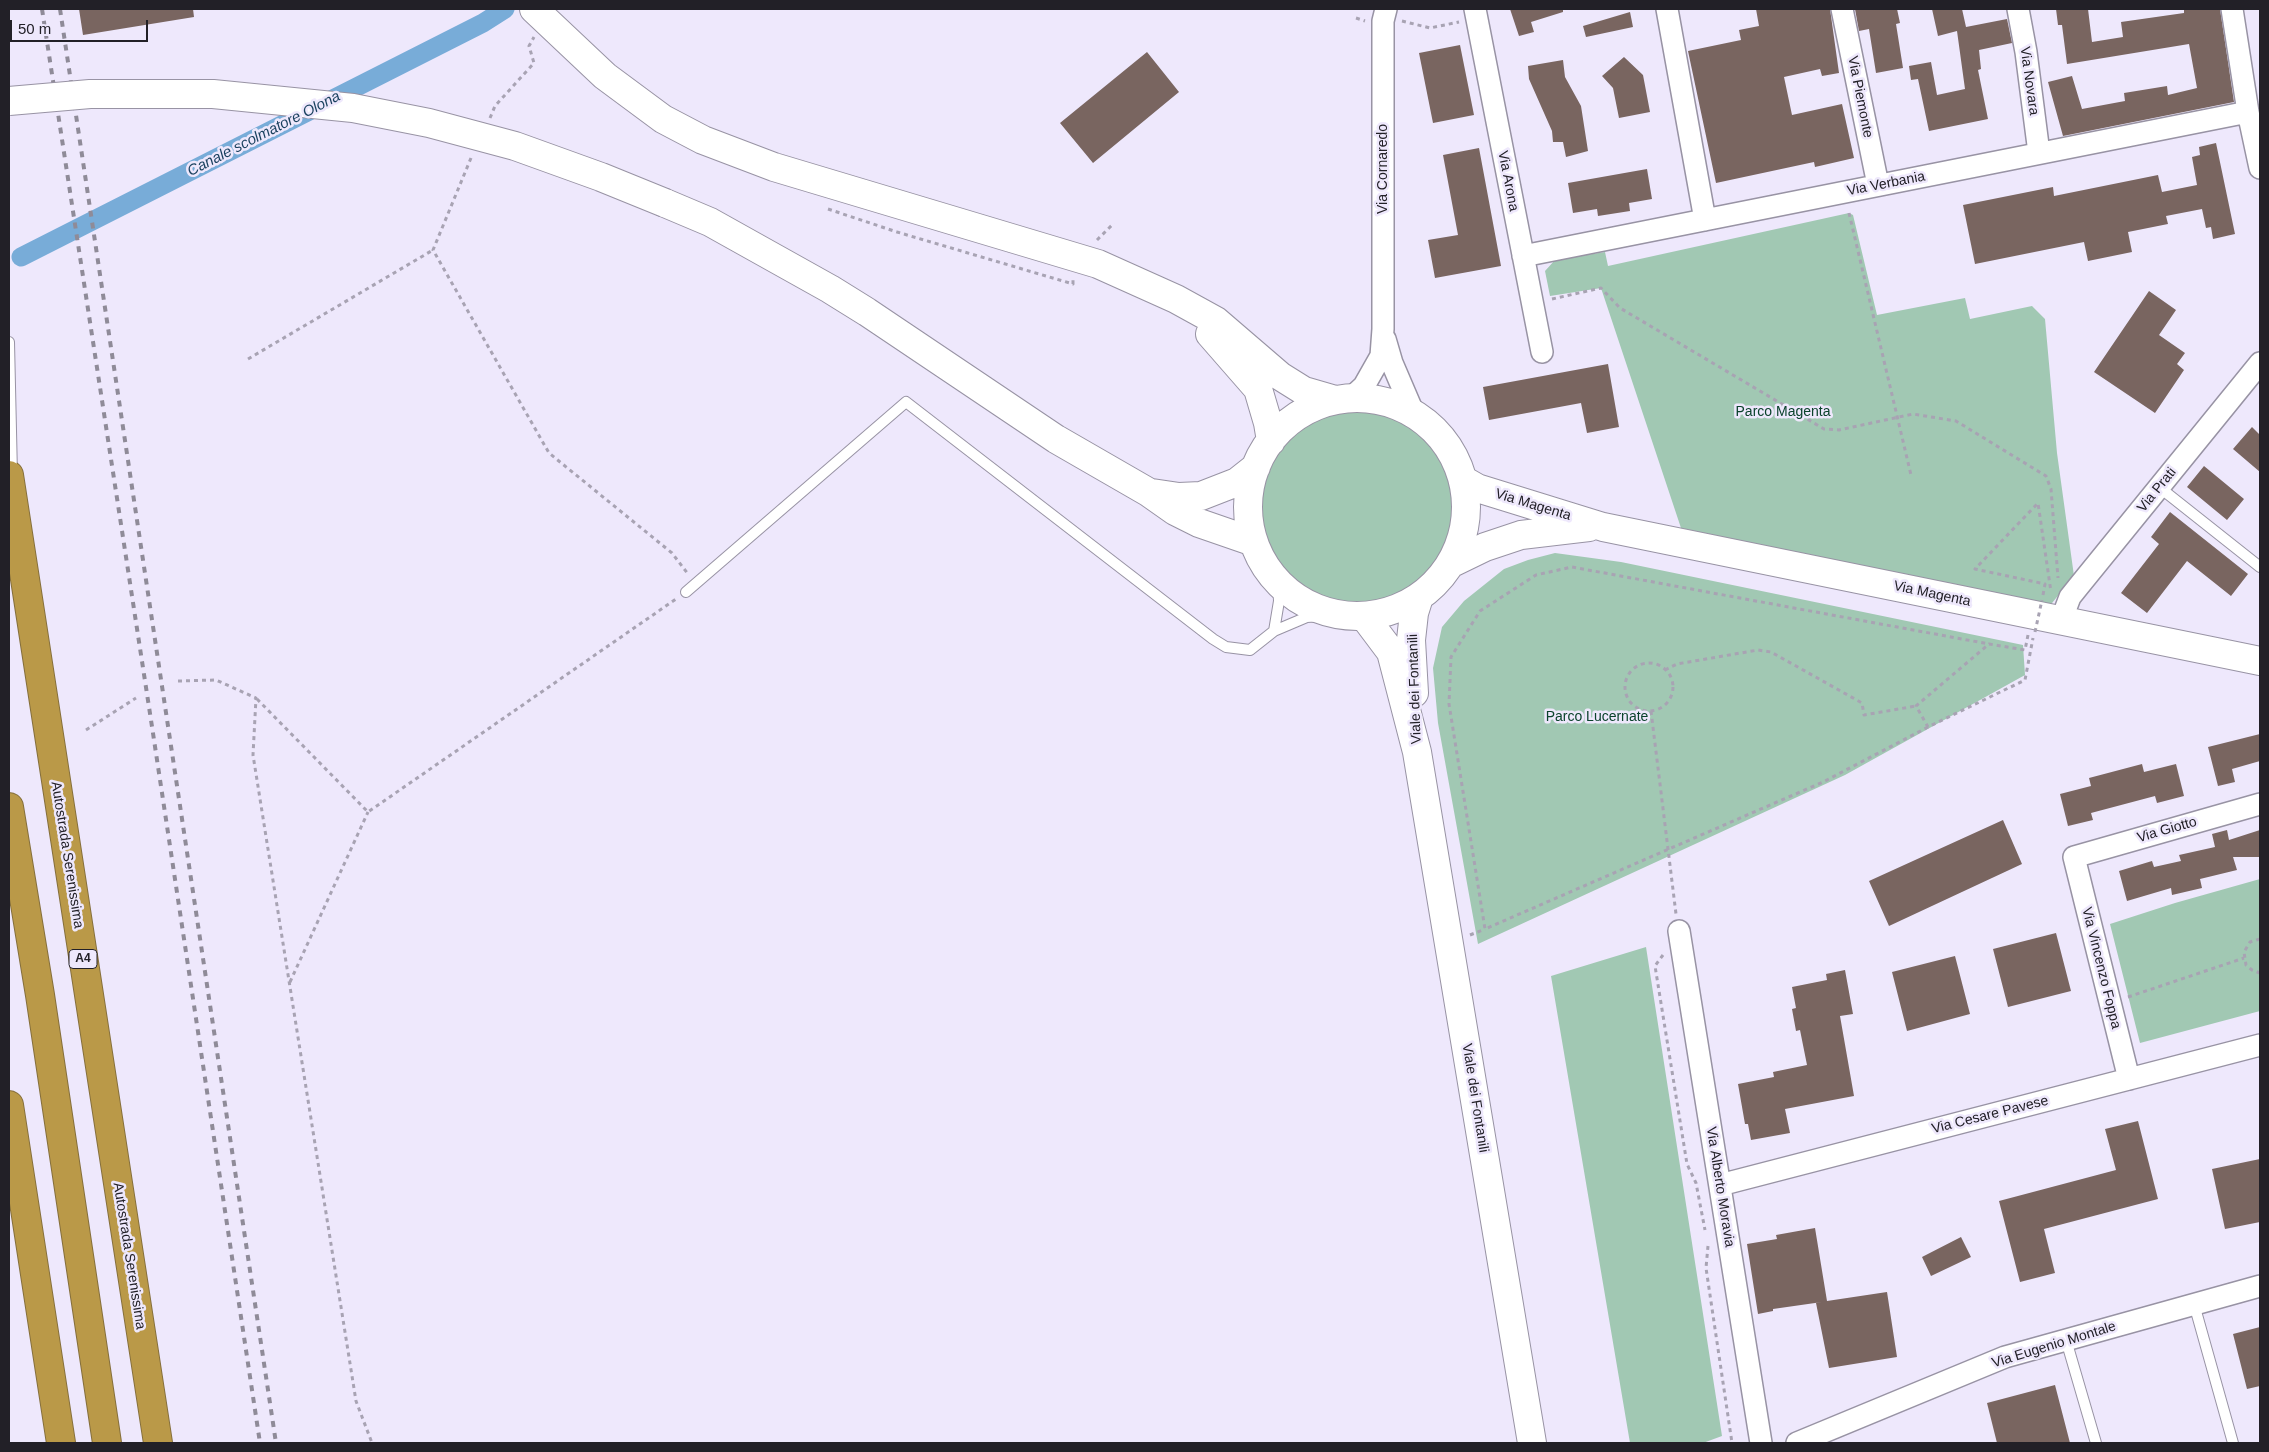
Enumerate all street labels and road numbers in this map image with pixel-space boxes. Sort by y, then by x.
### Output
street label: Via Novara [2016,46,2042,116]
street label: Via Piemonte [1844,55,1876,139]
street label: Via Cornaredo [1375,124,1391,214]
street label: Via Arona [1494,149,1522,213]
street label: Via Verbania [1846,168,1926,200]
street label: Via Prati [2134,464,2180,516]
street label: Via Magenta [1493,486,1573,524]
street label: Via Magenta [1892,578,1972,610]
street label: Viale dei Fontanili [1405,634,1425,744]
street label: Autostrada Serenissima [47,780,87,930]
street label: Via Giotto [2135,813,2199,847]
street label: Via Vincenzo Foppa [2078,905,2124,1031]
road number: A4 [69,950,97,969]
street label: Viale dei Fontanili [1458,1042,1492,1154]
street label: Via Cesare Pavese [1930,1092,2050,1138]
street label: Via Alberto Moravia [1702,1125,1738,1249]
street label: Autostrada Serenissima [109,1181,149,1331]
street label: Via Eugenio Montale [1990,1318,2118,1372]

